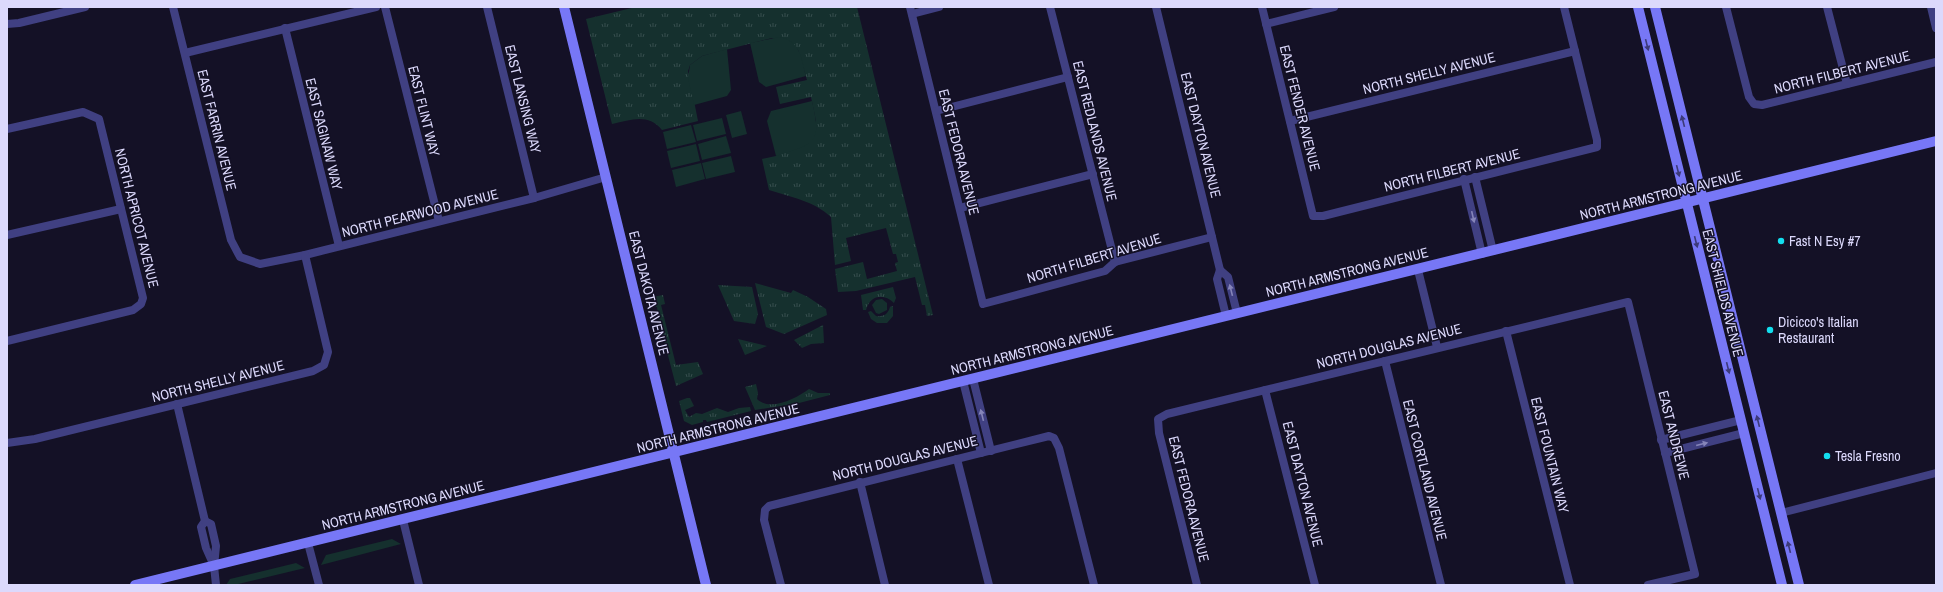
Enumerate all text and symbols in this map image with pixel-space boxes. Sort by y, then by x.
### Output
one-way arrow [1644,39,1650,51]
street label: EAST LANSING WAY [501,43,545,156]
street label: EAST FENDER AVENUE [1276,43,1324,173]
street label: NORTH FILBERT AVENUE [1772,46,1912,98]
street label: NORTH SHELLY AVENUE [1361,48,1497,98]
street label: EAST REDLANDS AVENUE [1069,59,1121,203]
street label: EAST FLINT WAY [404,64,444,159]
street label: EAST FARRIN AVENUE [193,68,241,192]
street label: EAST DAYTON AVENUE [1177,70,1225,200]
street label: EAST SAGINAW WAY [301,76,347,192]
street label: EAST FEDORA AVENUE [935,87,983,217]
one-way arrow [1680,115,1686,127]
street label: NORTH FILBERT AVENUE [1382,144,1522,196]
street label: NORTH APRICOT AVENUE [111,146,163,290]
one-way arrow [1676,165,1682,177]
street label: NORTH ARMSTRONG AVENUE [1578,166,1744,224]
street label: NORTH PEARWOOD AVENUE [340,185,500,241]
one-way arrow [1471,210,1477,223]
street label: EAST SHIELDS AVENUE [1698,227,1748,359]
street label: EAST DAKOTA AVENUE [625,229,673,357]
street label: NORTH FILBERT AVENUE [1025,229,1163,287]
place label: Fast N Esy #7 [1789,232,1861,250]
one-way arrow [1693,236,1699,248]
marker: Fast N Esy #7 [1776,236,1786,246]
street label: NORTH ARMSTRONG AVENUE [1264,243,1430,301]
one-way arrow [1228,284,1234,296]
place label: Dicicco's Italian Restaurant [1778,313,1859,347]
street label: NORTH DOUGLAS AVENUE [1315,319,1463,373]
street label: NORTH ARMSTRONG AVENUE [949,321,1115,379]
marker: Dicicco's Italian Restaurant [1765,325,1775,335]
street label: NORTH SHELLY AVENUE [150,356,286,406]
one-way arrow [1725,361,1731,374]
street label: EAST ANDREWE [1654,389,1694,481]
street label: EAST FOUNTAIN WAY [1527,395,1573,515]
street label: EAST CORTLAND AVENUE [1399,398,1451,542]
street label: NORTH ARMSTRONG AVENUE [635,399,801,457]
one-way arrow [979,409,985,421]
one-way arrow [1755,415,1761,427]
street label: EAST DAYTON AVENUE [1279,419,1327,549]
street label: NORTH DOUGLAS AVENUE [831,431,979,485]
street label: EAST FEDORA AVENUE [1165,434,1213,564]
one-way arrow [1696,440,1709,446]
place label: Tesla Fresno [1835,447,1901,465]
marker: Tesla Fresno [1822,451,1832,461]
street label: NORTH ARMSTRONG AVENUE [320,476,486,534]
one-way arrow [1757,488,1763,500]
one-way arrow [1786,541,1792,553]

